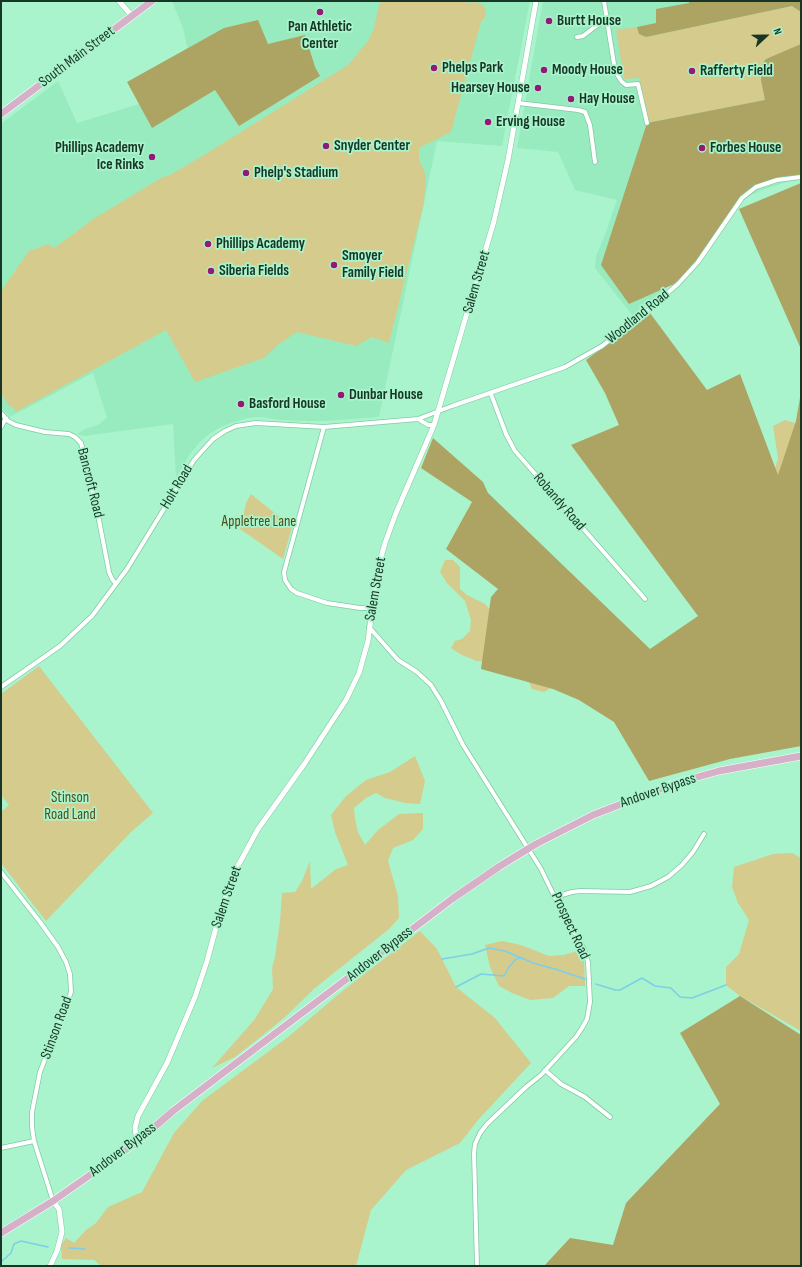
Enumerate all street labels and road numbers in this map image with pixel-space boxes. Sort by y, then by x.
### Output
street label: South Main Street [36,23,118,91]
street label: Salem Street [459,248,495,316]
street label: Woodland Road [602,286,674,348]
street label: Bancroft Road [73,446,107,520]
street label: Holt Road [157,462,197,512]
street label: Robandy Road [529,469,589,535]
street label: Salem Street [362,556,390,622]
street label: Andover Bypass [618,770,698,812]
street label: Salem Street [208,863,246,931]
street label: Prospect Road [547,890,593,962]
street label: Andover Bypass [343,923,417,985]
street label: Stinson Road [37,994,77,1062]
street label: Andover Bypass [86,1119,160,1181]

